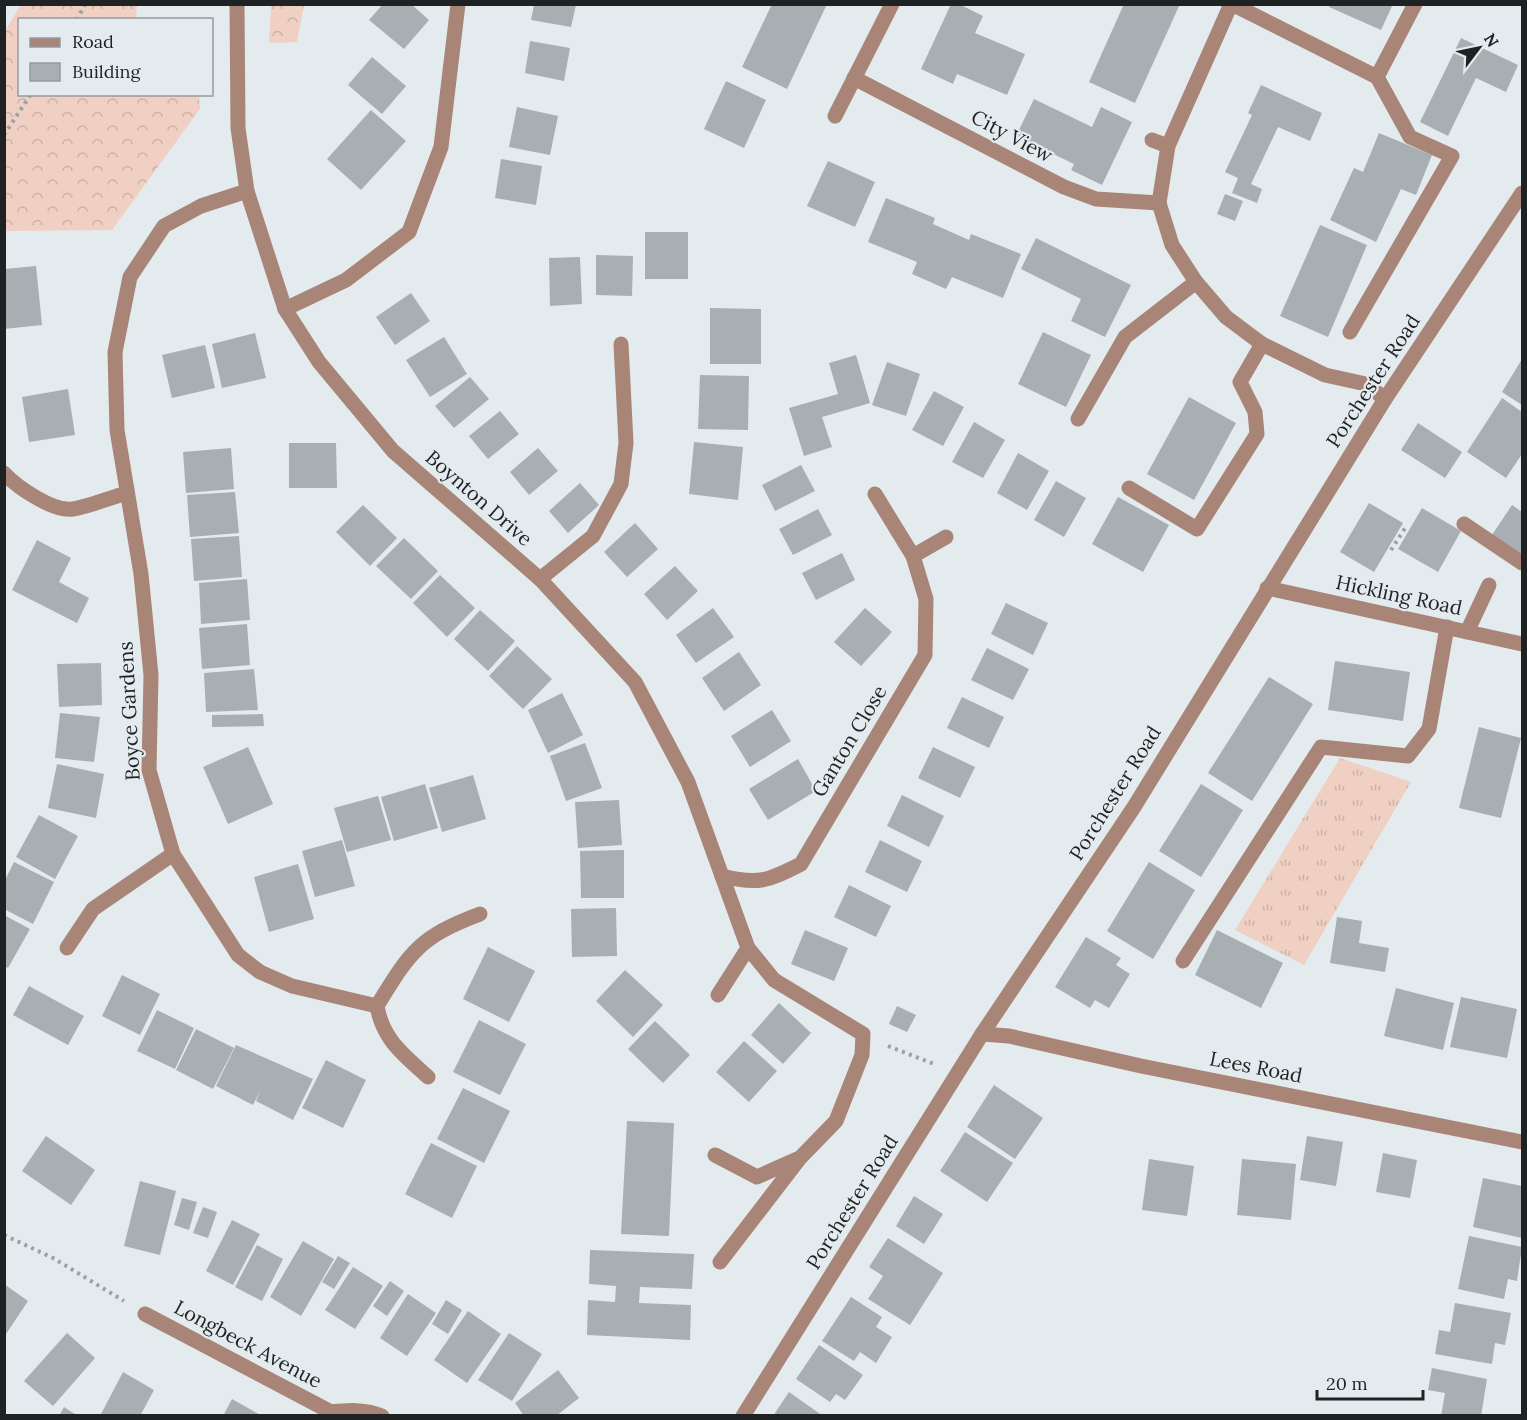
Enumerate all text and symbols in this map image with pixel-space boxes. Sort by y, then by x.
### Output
legend [18,18,213,96]
north arrow [1449,18,1509,78]
text: Road [72,30,114,53]
text: N [1480,30,1503,51]
text: Building [72,60,142,83]
street label: City View [967,104,1057,167]
street label: Porchester Road [1320,309,1425,452]
street label: Boynton Drive [421,444,538,551]
street label: Hickling Road [1334,569,1465,620]
street label: Boyce Gardens [112,641,145,781]
street label: Ganton Close [806,680,892,801]
street label: Porchester Road [1063,721,1166,865]
street label: Lees Road [1208,1045,1305,1088]
street label: Porchester Road [800,1130,903,1274]
street label: Longbeck Avenue [170,1294,327,1393]
scale bar [1317,1363,1424,1401]
text: 20 m [1326,1372,1368,1395]

